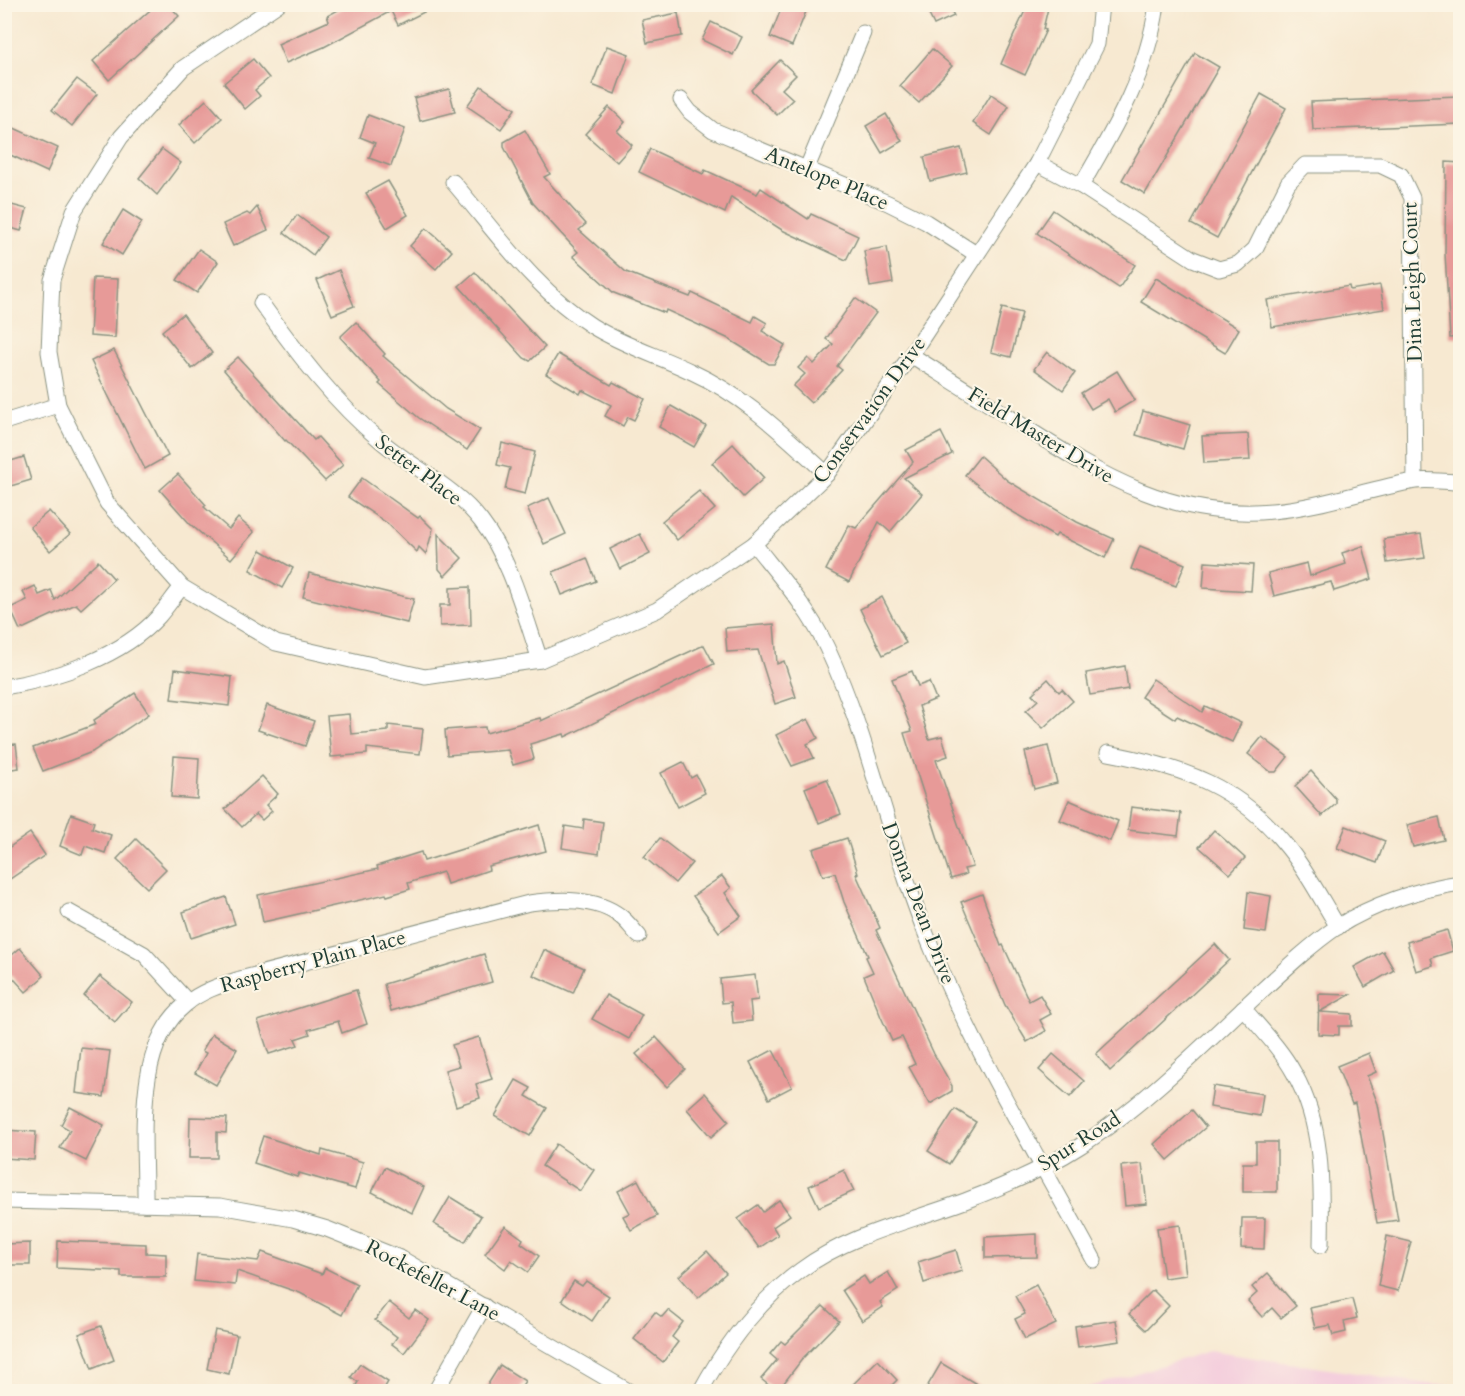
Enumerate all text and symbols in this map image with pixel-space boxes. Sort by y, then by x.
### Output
street label: Antelope Place [760,139,893,218]
street label: Dina Leigh Court [1395,201,1430,362]
street label: Conservation Drive [806,331,933,490]
street label: Field Master Drive [962,380,1119,491]
street label: Setter Place [369,428,468,513]
street label: Donna Dean Drive [874,818,963,988]
street label: Raspberry Plain Place [217,923,409,1000]
street label: Spur Road [1032,1105,1126,1178]
street label: Rockefeller Lane [360,1233,505,1328]

